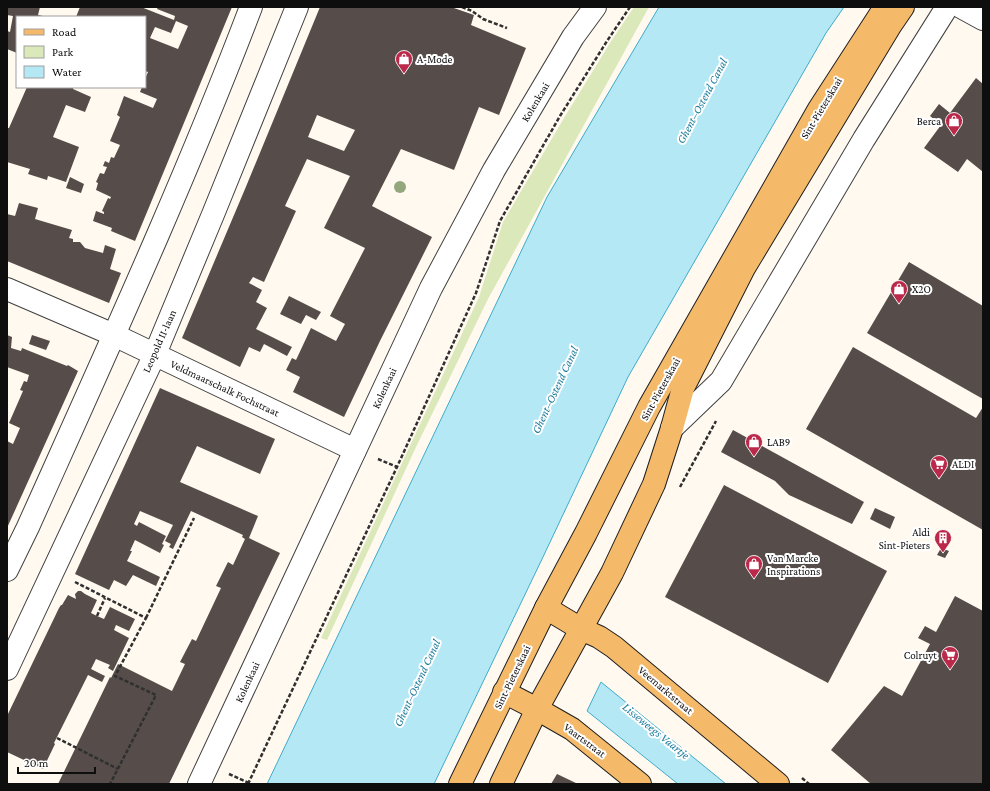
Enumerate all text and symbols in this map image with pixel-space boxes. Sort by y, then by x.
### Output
legend [16,16,146,88]
text: Road [52,25,77,39]
text: Park [52,45,74,59]
shop icon: A-Mode [394,49,414,74]
place label: A-Mode [417,53,453,65]
water label: Ghent–Ostend Canal [674,55,731,146]
text: Water [52,65,82,79]
street label: Sint-Pieterskaai [798,75,844,141]
street label: Kolenkaai [519,80,551,124]
shop icon: Berca [944,111,964,136]
place label: Berca [917,115,941,127]
shop icon: X2O [889,279,909,304]
place label: X2O [912,283,931,295]
street label: Leopold II-laan [140,308,179,375]
water label: Ghent–Ostend Canal [529,343,582,436]
street label: Sint-Pieterskaai [638,356,682,422]
street label: Veldmaarschalk Fochstraat [169,357,282,419]
street label: Kolenkaai [369,366,399,410]
shop icon: LAB9 [744,432,764,457]
place label: LAB9 [767,436,790,448]
supermarket icon: ALDI [929,454,949,479]
place label: ALDI [952,458,974,470]
place label: Aldi Sint-Pieters [879,526,930,551]
building icon: Aldi Sint-Pieters [933,528,953,553]
place label: Van Marcke Inspirations [767,552,820,578]
shop icon: Van Marcke Inspirations [744,554,764,579]
water label: Ghent–Ostend Canal [391,636,444,729]
street label: Sint-Pieterskaai [491,643,533,711]
supermarket icon: Colruyt [940,645,960,670]
place label: Colruyt [904,649,937,662]
street label: Kolenkaai [232,660,262,704]
street label: Veemarktstraat [636,664,696,717]
water label: Lisseweegs Vaartje [620,700,693,763]
street label: Vaartstraat [562,720,608,760]
scale bar [18,749,95,775]
text: 20 m [24,756,49,770]

